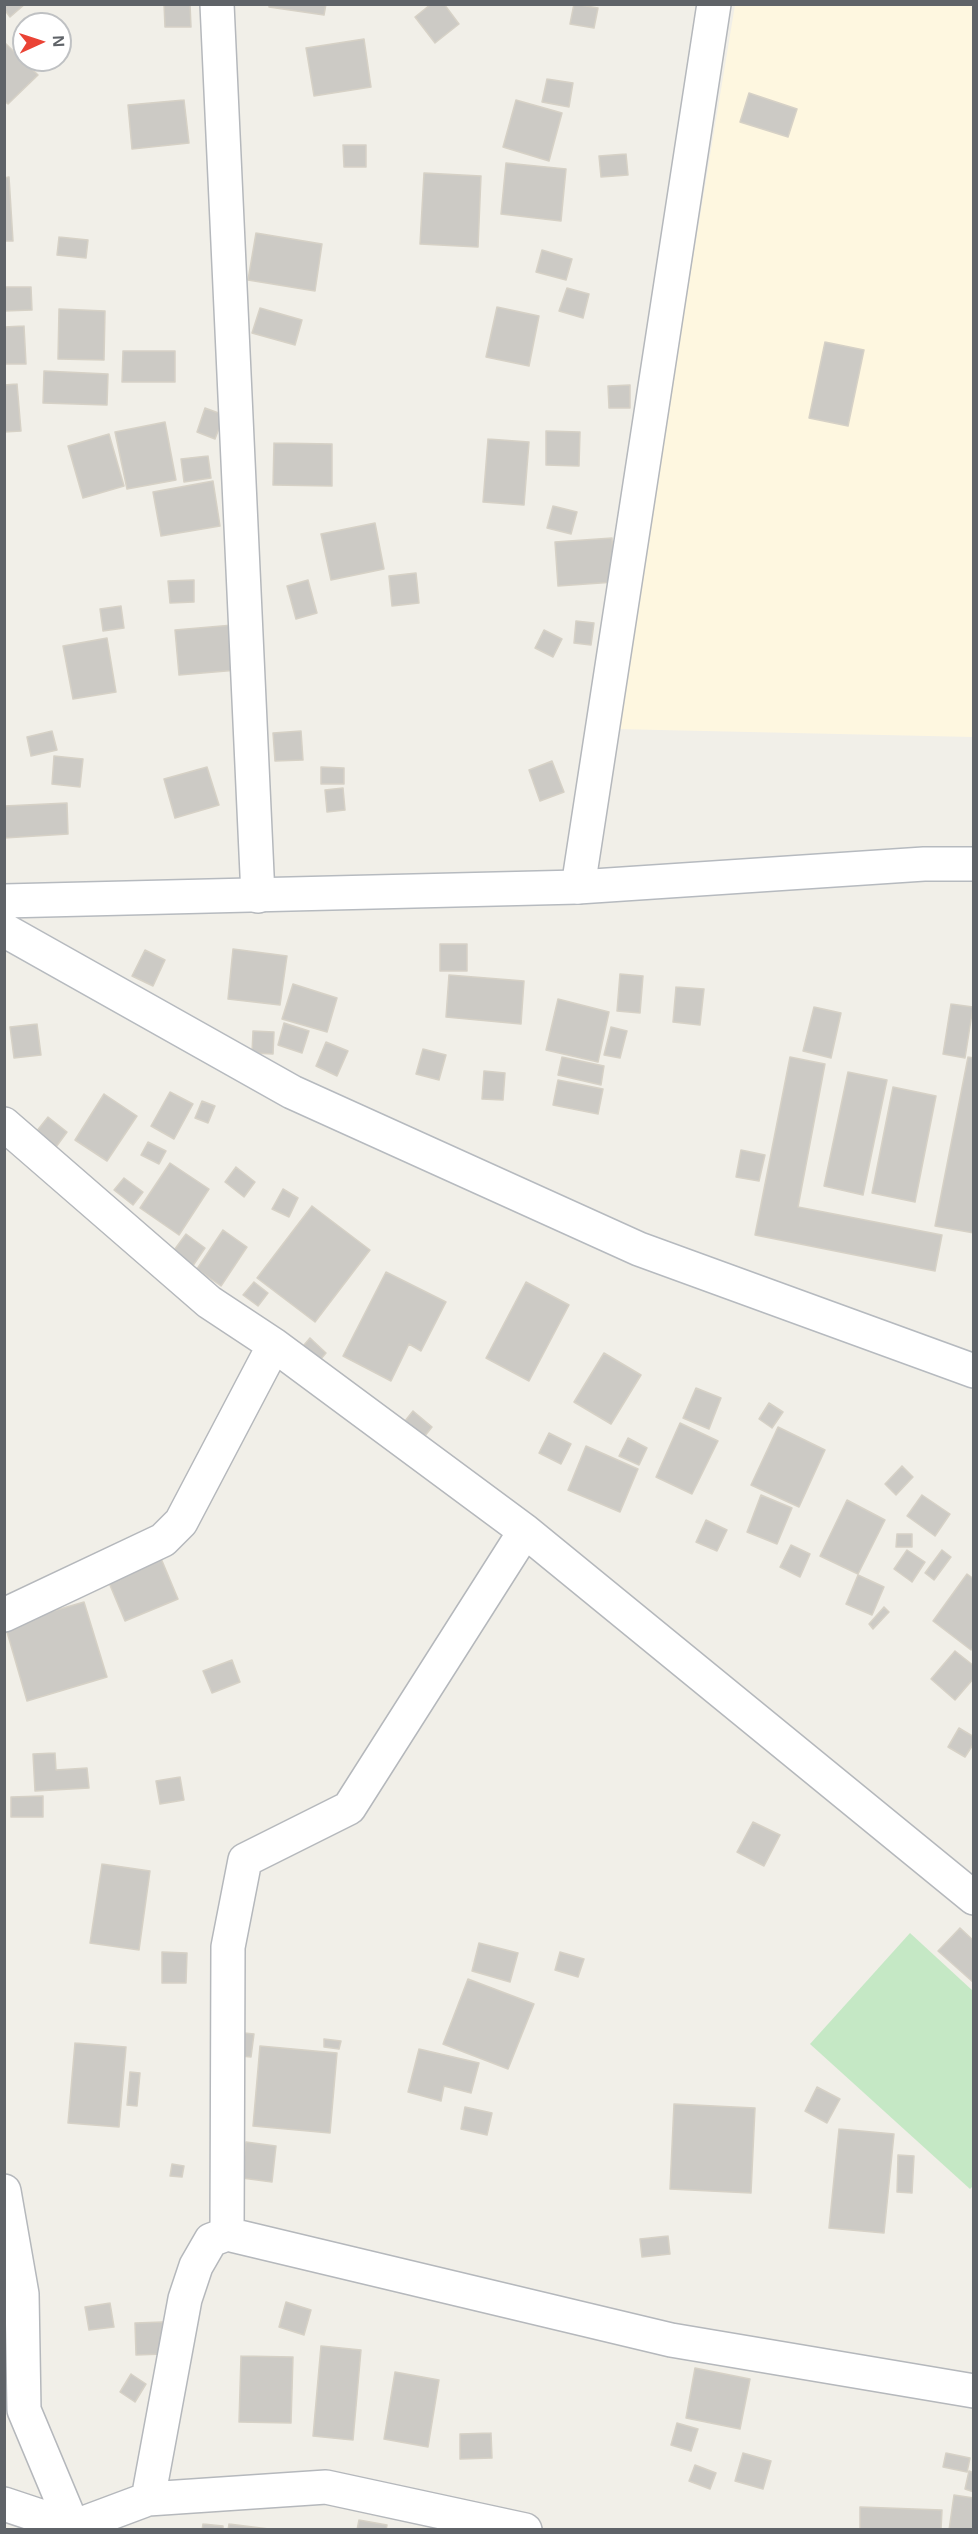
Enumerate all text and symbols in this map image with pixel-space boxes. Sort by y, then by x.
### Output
north arrow [12,12,72,72]
text: N [50,35,67,47]

